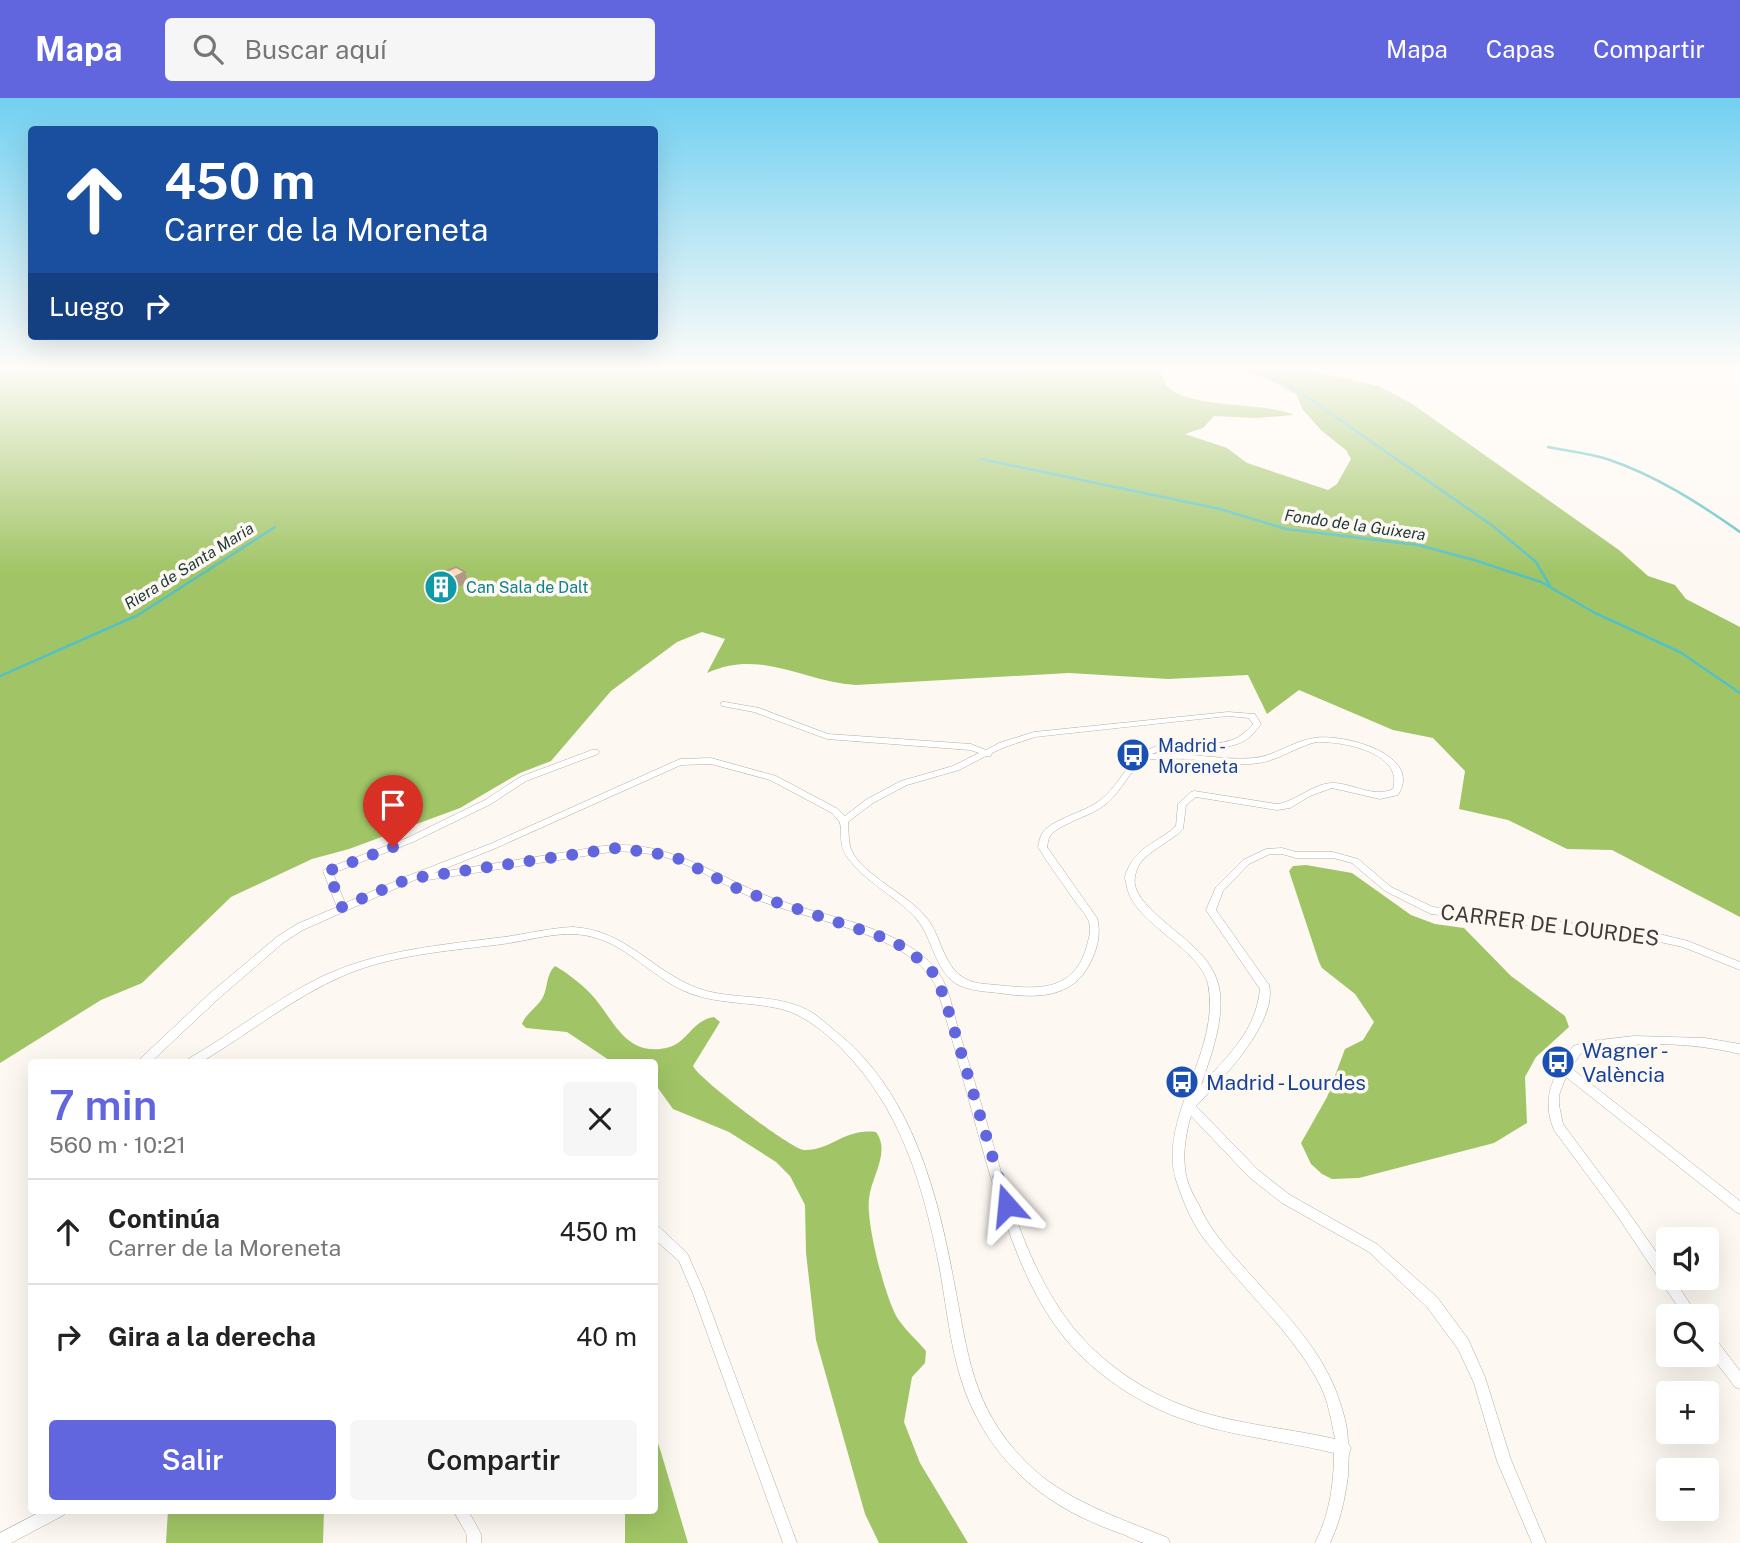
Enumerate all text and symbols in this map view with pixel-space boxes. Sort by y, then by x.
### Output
search box [165,18,655,81]
text: Mapa [35,30,123,68]
icon: search [189,30,227,68]
text: Buscar aquí [245,34,386,65]
text: Mapa [1386,35,1448,63]
text: Capas [1486,35,1555,63]
text: Compartir [1593,35,1705,63]
text: 450 m [164,152,315,210]
icon: ahead [49,154,140,245]
text: Carrer de la Moreneta [164,211,489,248]
icon: right [138,287,176,325]
text: Luego [49,291,124,322]
water label: Fondo de la Guixera [1283,506,1427,544]
water label: Riera de Santa Maria [121,518,257,614]
building icon: Can Sala de Dalt [422,568,460,606]
place label: Can Sala de Dalt [466,578,588,597]
place label: Madrid - Moreneta [1158,735,1238,777]
bus stop icon: Madrid - Moreneta [1114,736,1152,774]
pin [363,775,423,847]
icon: arrive [374,786,412,824]
street label: CARRER DE LOURDES [1439,899,1661,951]
place label: Wagner - València [1582,1038,1669,1087]
bus stop icon: Wagner - València [1539,1043,1577,1081]
bus stop icon: Madrid - Lourdes [1163,1063,1201,1101]
place label: Madrid - Lourdes [1206,1070,1366,1095]
text: 7 min [49,1080,157,1129]
button: close [563,1082,637,1156]
text: 560 m · 10:21 [49,1131,186,1158]
position arrow [970,1168,1044,1242]
text: Continúa [108,1203,220,1234]
icon: ahead [49,1213,87,1251]
text: 450 m [560,1216,637,1247]
map controls [1656,1227,1719,1521]
button: sound [1656,1227,1719,1290]
text: Carrer de la Moreneta [108,1234,341,1261]
button: search [1656,1304,1719,1367]
icon: right [49,1318,87,1356]
text: Gira a la derecha [108,1321,316,1352]
text: 40 m [576,1321,637,1352]
button: + [1656,1381,1719,1444]
button: Salir [49,1420,336,1500]
button: Compartir [350,1420,637,1500]
button: − [1656,1458,1719,1521]

